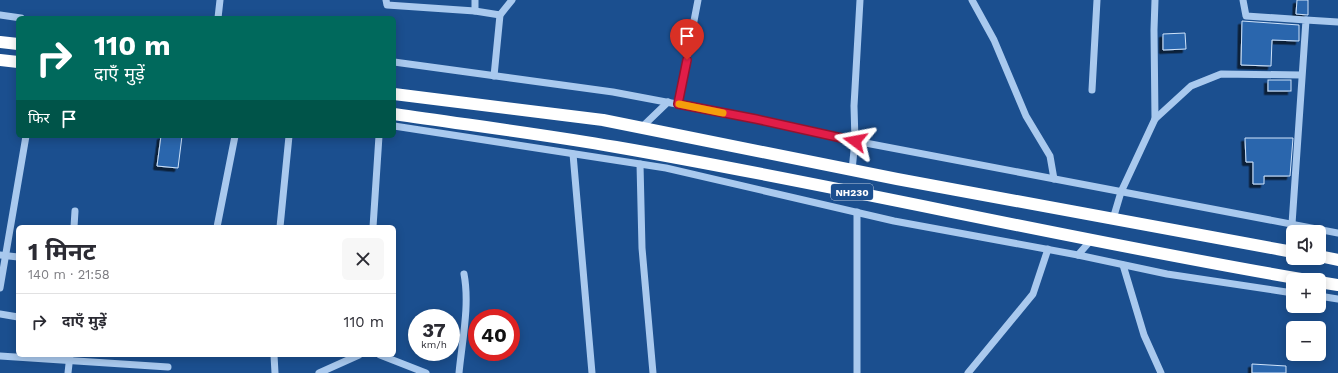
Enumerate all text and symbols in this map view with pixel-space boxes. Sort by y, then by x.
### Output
pin [670,19,704,60]
icon: arrive [676,25,698,47]
text: 110 m [94,29,171,62]
icon: right [28,32,80,84]
text: दाएँ मुड़ें [94,63,145,84]
icon: arrive [58,108,80,130]
text: फिर [28,109,50,127]
position arrow [834,120,876,162]
road number: NH230 [831,184,873,200]
map controls [1286,225,1326,361]
button: sound [1286,225,1326,265]
text: 1 मिनट [28,238,96,266]
button: close [342,238,384,280]
text: 140 m · 21:58 [28,267,110,282]
button: + [1286,273,1326,313]
speed limit sign: 40 [468,309,520,361]
icon: right [28,311,50,333]
text: दाएँ मुड़ें [62,312,107,330]
text: 110 m [344,313,384,331]
text: 37 [422,318,446,342]
button: − [1286,321,1326,361]
text: km/h [421,339,447,350]

